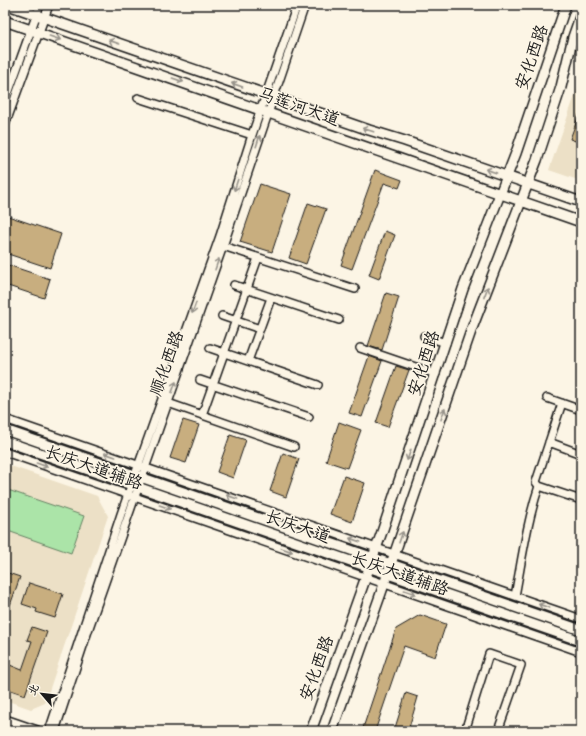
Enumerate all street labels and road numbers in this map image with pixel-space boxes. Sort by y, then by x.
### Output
street label: 安化西路 [510,22,552,93]
street label: 马莲河大道 [255,83,342,130]
street label: 顺化西路 [145,328,188,399]
street label: 安化西路 [403,328,444,399]
street label: 长庆大道辅路 [42,441,145,494]
street label: 长庆大道 [262,505,333,547]
street label: 长庆大道辅路 [348,547,451,600]
street label: 安化西路 [295,633,338,704]

